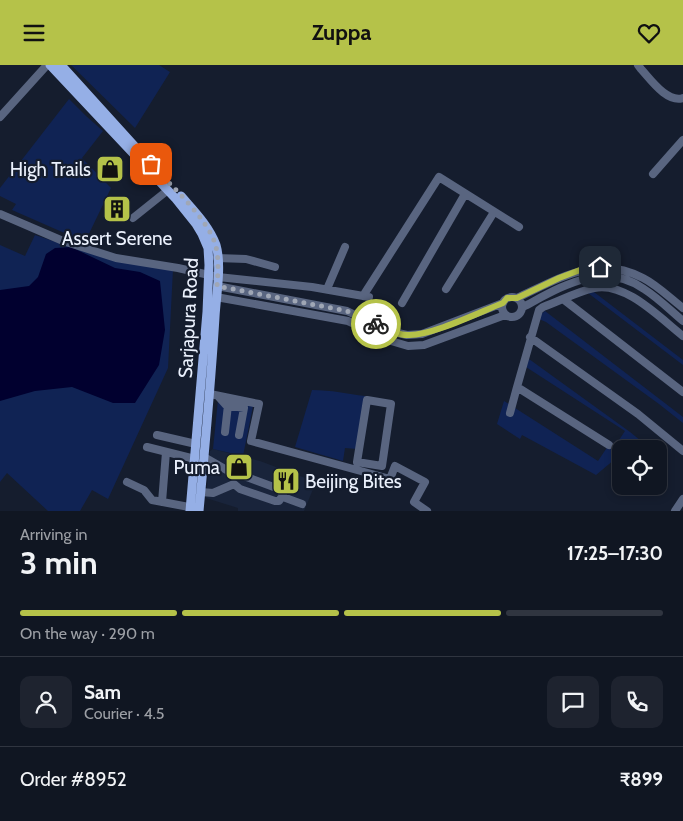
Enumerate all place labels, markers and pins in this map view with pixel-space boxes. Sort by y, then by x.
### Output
pin [130,143,172,185]
shop icon: High Trails [95,154,125,184]
place label: High Trails [10,158,91,181]
building icon: Assert Serene [102,194,132,224]
place label: Assert Serene [62,227,173,250]
pin [579,246,621,288]
shop icon: Puma [224,452,254,482]
place label: Puma [174,456,220,479]
restaurant icon: Beijing Bites [271,466,301,496]
place label: Beijing Bites [305,470,402,493]

